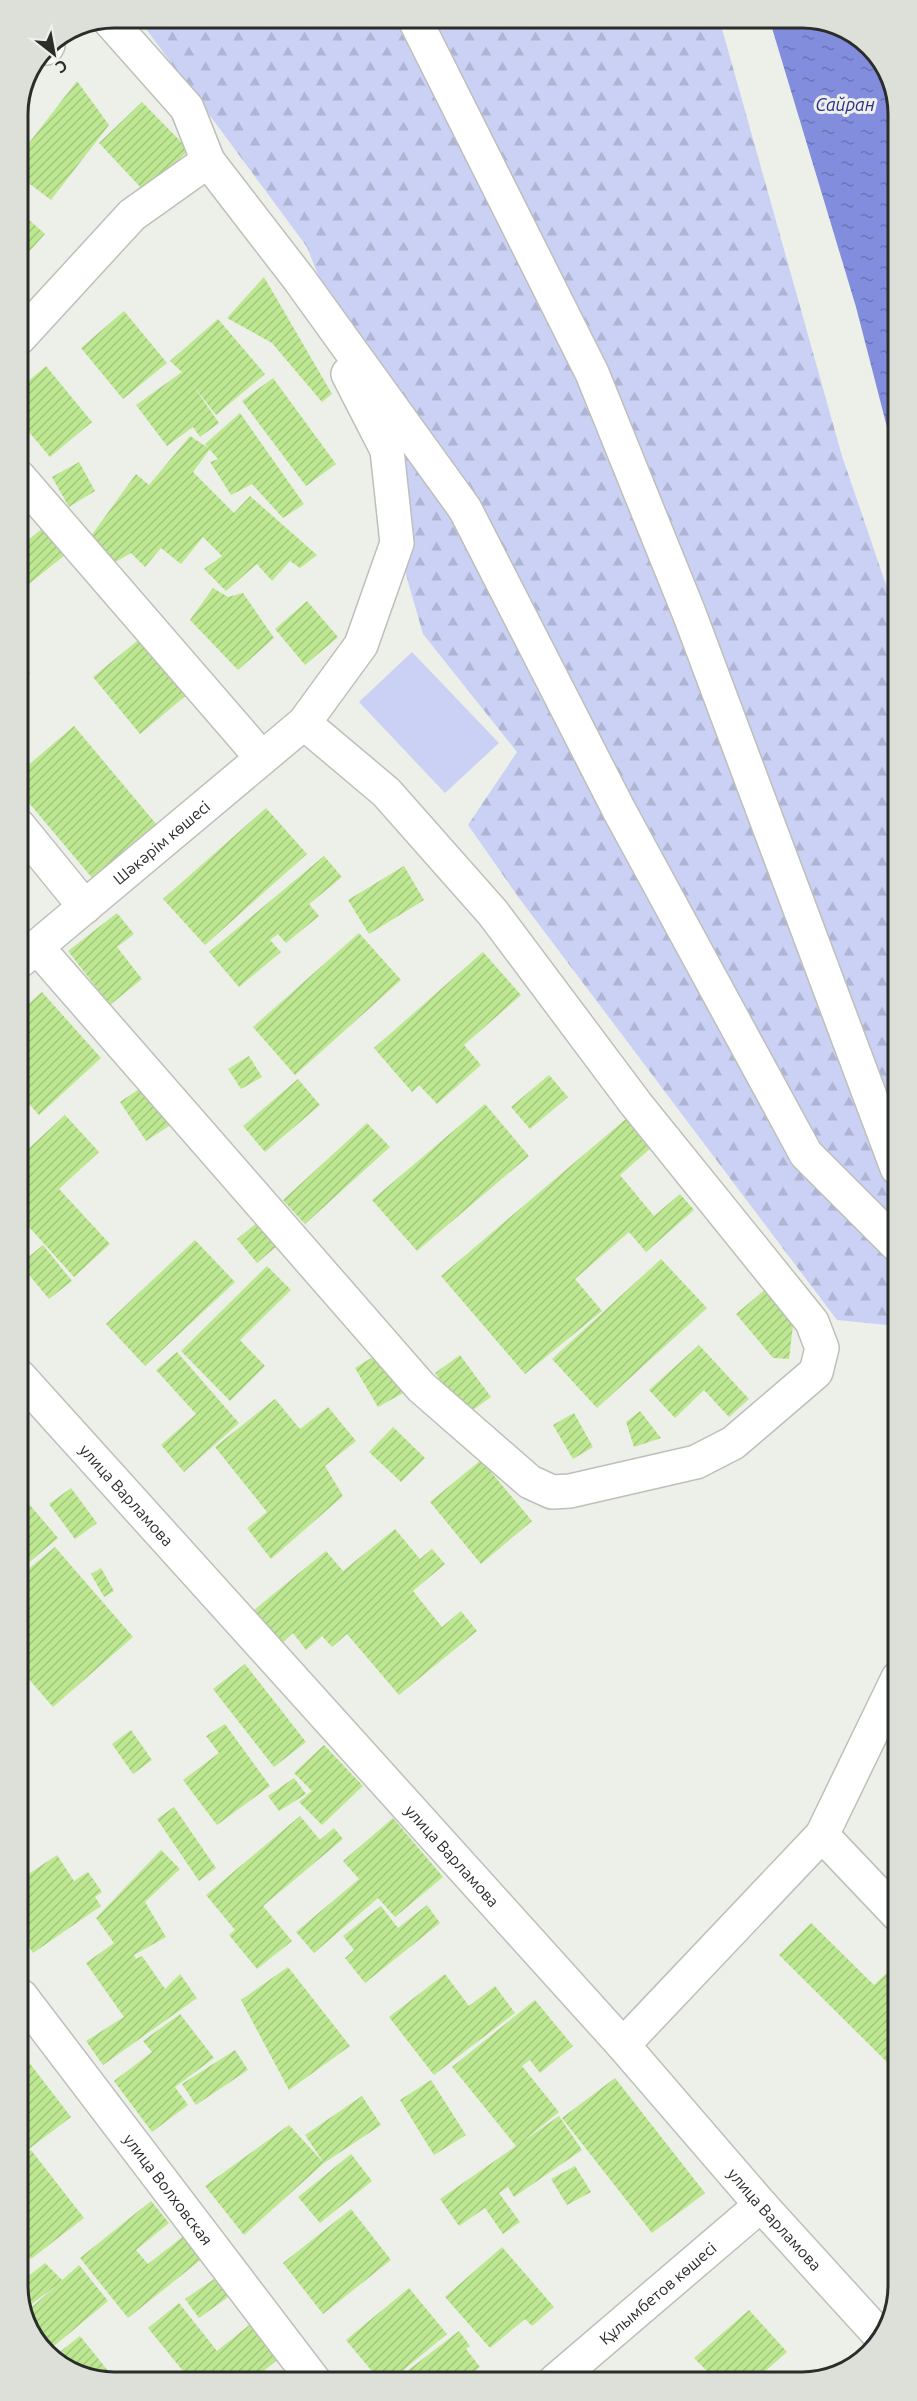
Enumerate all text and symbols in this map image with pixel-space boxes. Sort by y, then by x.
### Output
north arrow [24,24,84,84]
text: С [53,57,71,77]
water label: Сайран [815,94,875,114]
street label: Шәкәрім көшесі [109,797,213,888]
street label: улица Варламова [76,1440,177,1550]
street label: улица Варламова [402,1801,503,1910]
street label: улица Волховская [120,2130,216,2248]
street label: улица Варламова [724,2165,825,2274]
street label: Құлымбетов көшесі [596,2238,720,2348]

